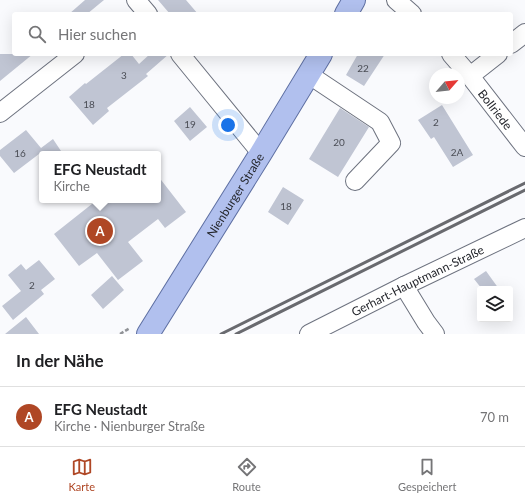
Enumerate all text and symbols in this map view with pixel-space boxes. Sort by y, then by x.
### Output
search box [12,12,513,56]
icon: search [26,23,48,45]
text: Hier suchen [58,25,137,43]
house number: 22 [357,62,369,74]
north arrow [429,68,465,104]
house number: 3 [121,69,127,81]
street label: Bollriede [475,86,516,132]
house number: 18 [83,98,95,110]
your location [218,115,238,135]
house number: 2 [433,116,439,128]
house number: 19 [184,118,196,130]
house number: 20 [333,136,345,148]
house number: 2A [451,146,464,158]
house number: 16 [14,147,26,159]
street label: Nienburger Straße [203,150,267,240]
popup [39,151,161,203]
text: EFG Neustadt [53,160,147,178]
text: Kirche [53,178,90,194]
house number: 18 [280,200,292,212]
pin: A [87,216,113,246]
street label: Gerhart-Hauptmann-Straße [349,241,486,319]
house number: 2 [29,279,35,291]
map controls [477,286,513,322]
button: layers [477,286,513,322]
text: In der Nähe [16,350,104,371]
text: EFG Neustadt [54,400,147,418]
text: A [24,409,34,425]
text: 70 m [480,409,509,425]
text: Kirche · Nienburger Straße [54,418,205,434]
tab: Karte [69,456,95,493]
tab: Route [232,456,261,493]
tab: Gespeichert [398,456,456,493]

